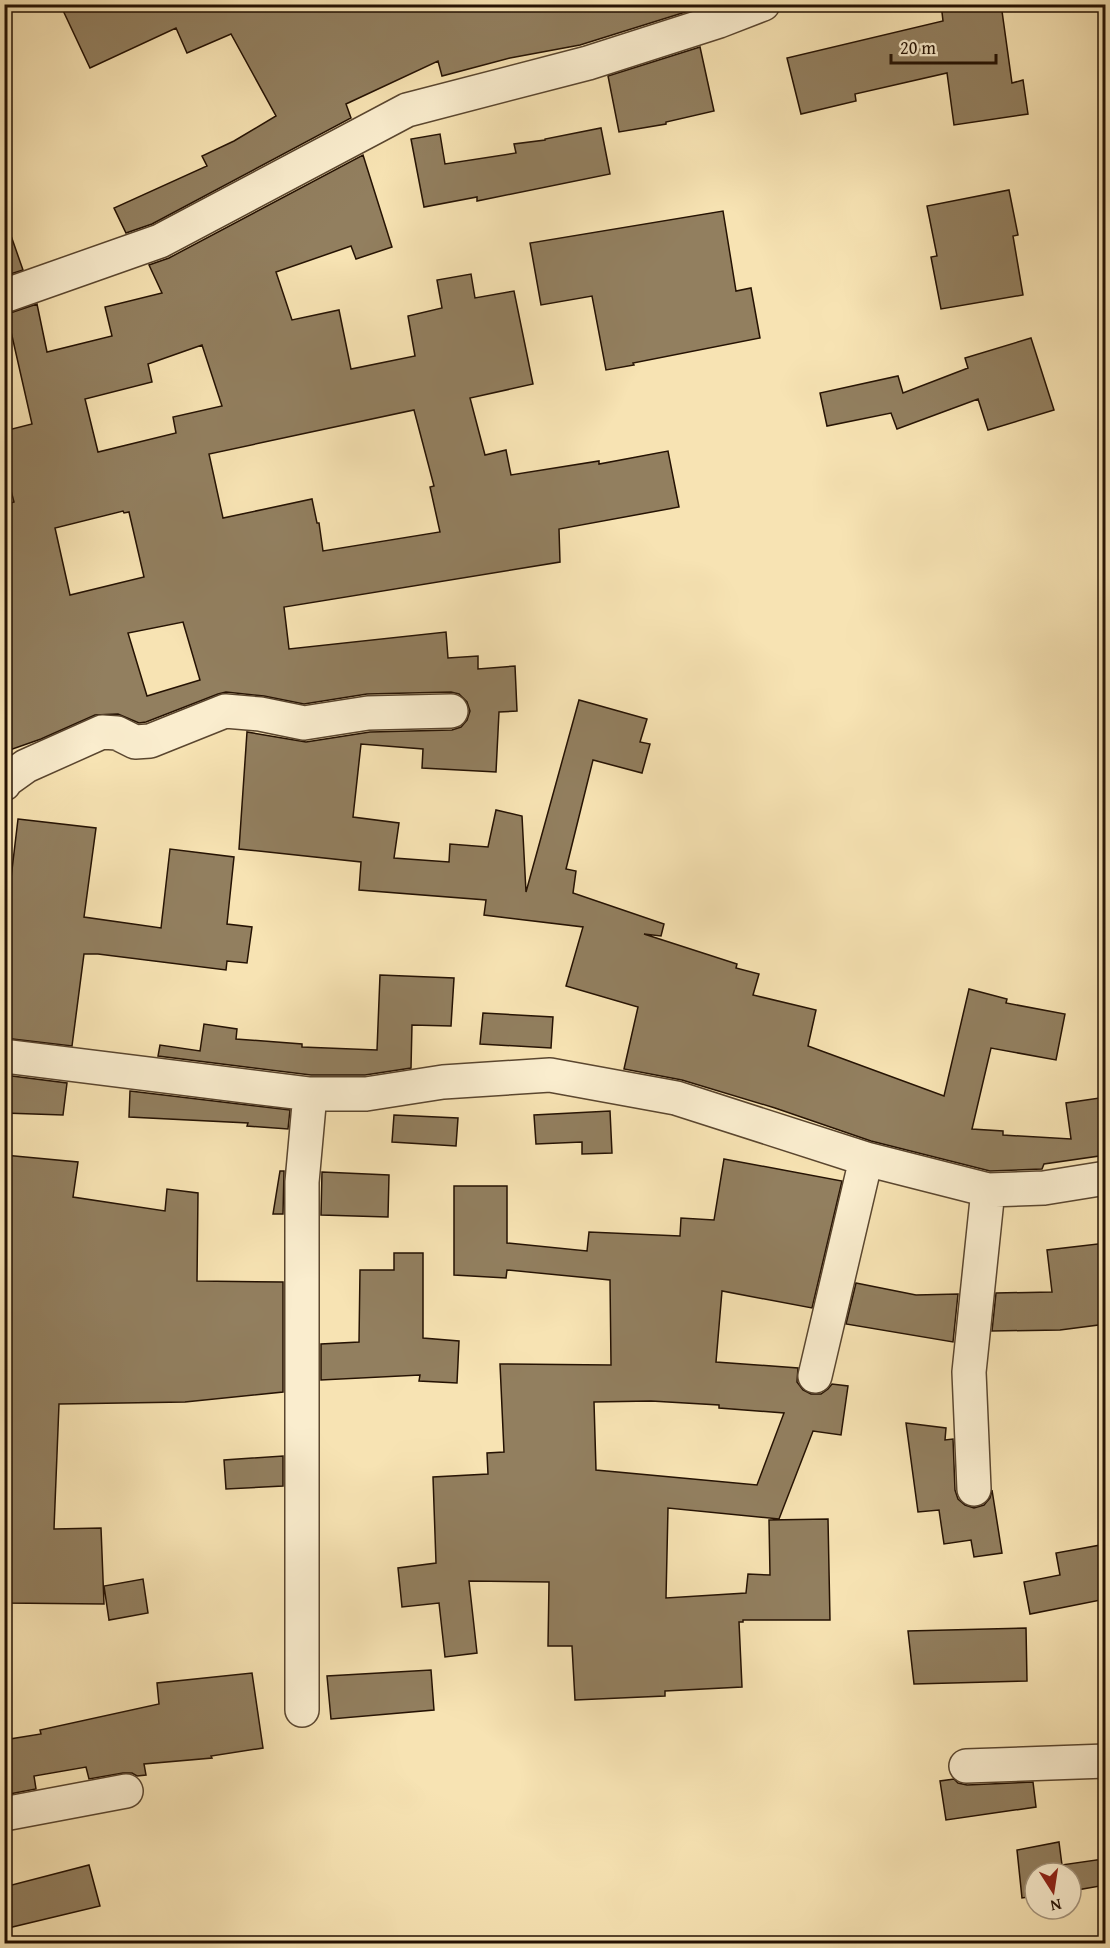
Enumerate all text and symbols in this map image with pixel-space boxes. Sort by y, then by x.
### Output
scale bar [891,27,996,65]
text: 20 m [900,34,936,61]
north arrow [1023,1861,1083,1921]
text: N [1048,1893,1064,1919]

